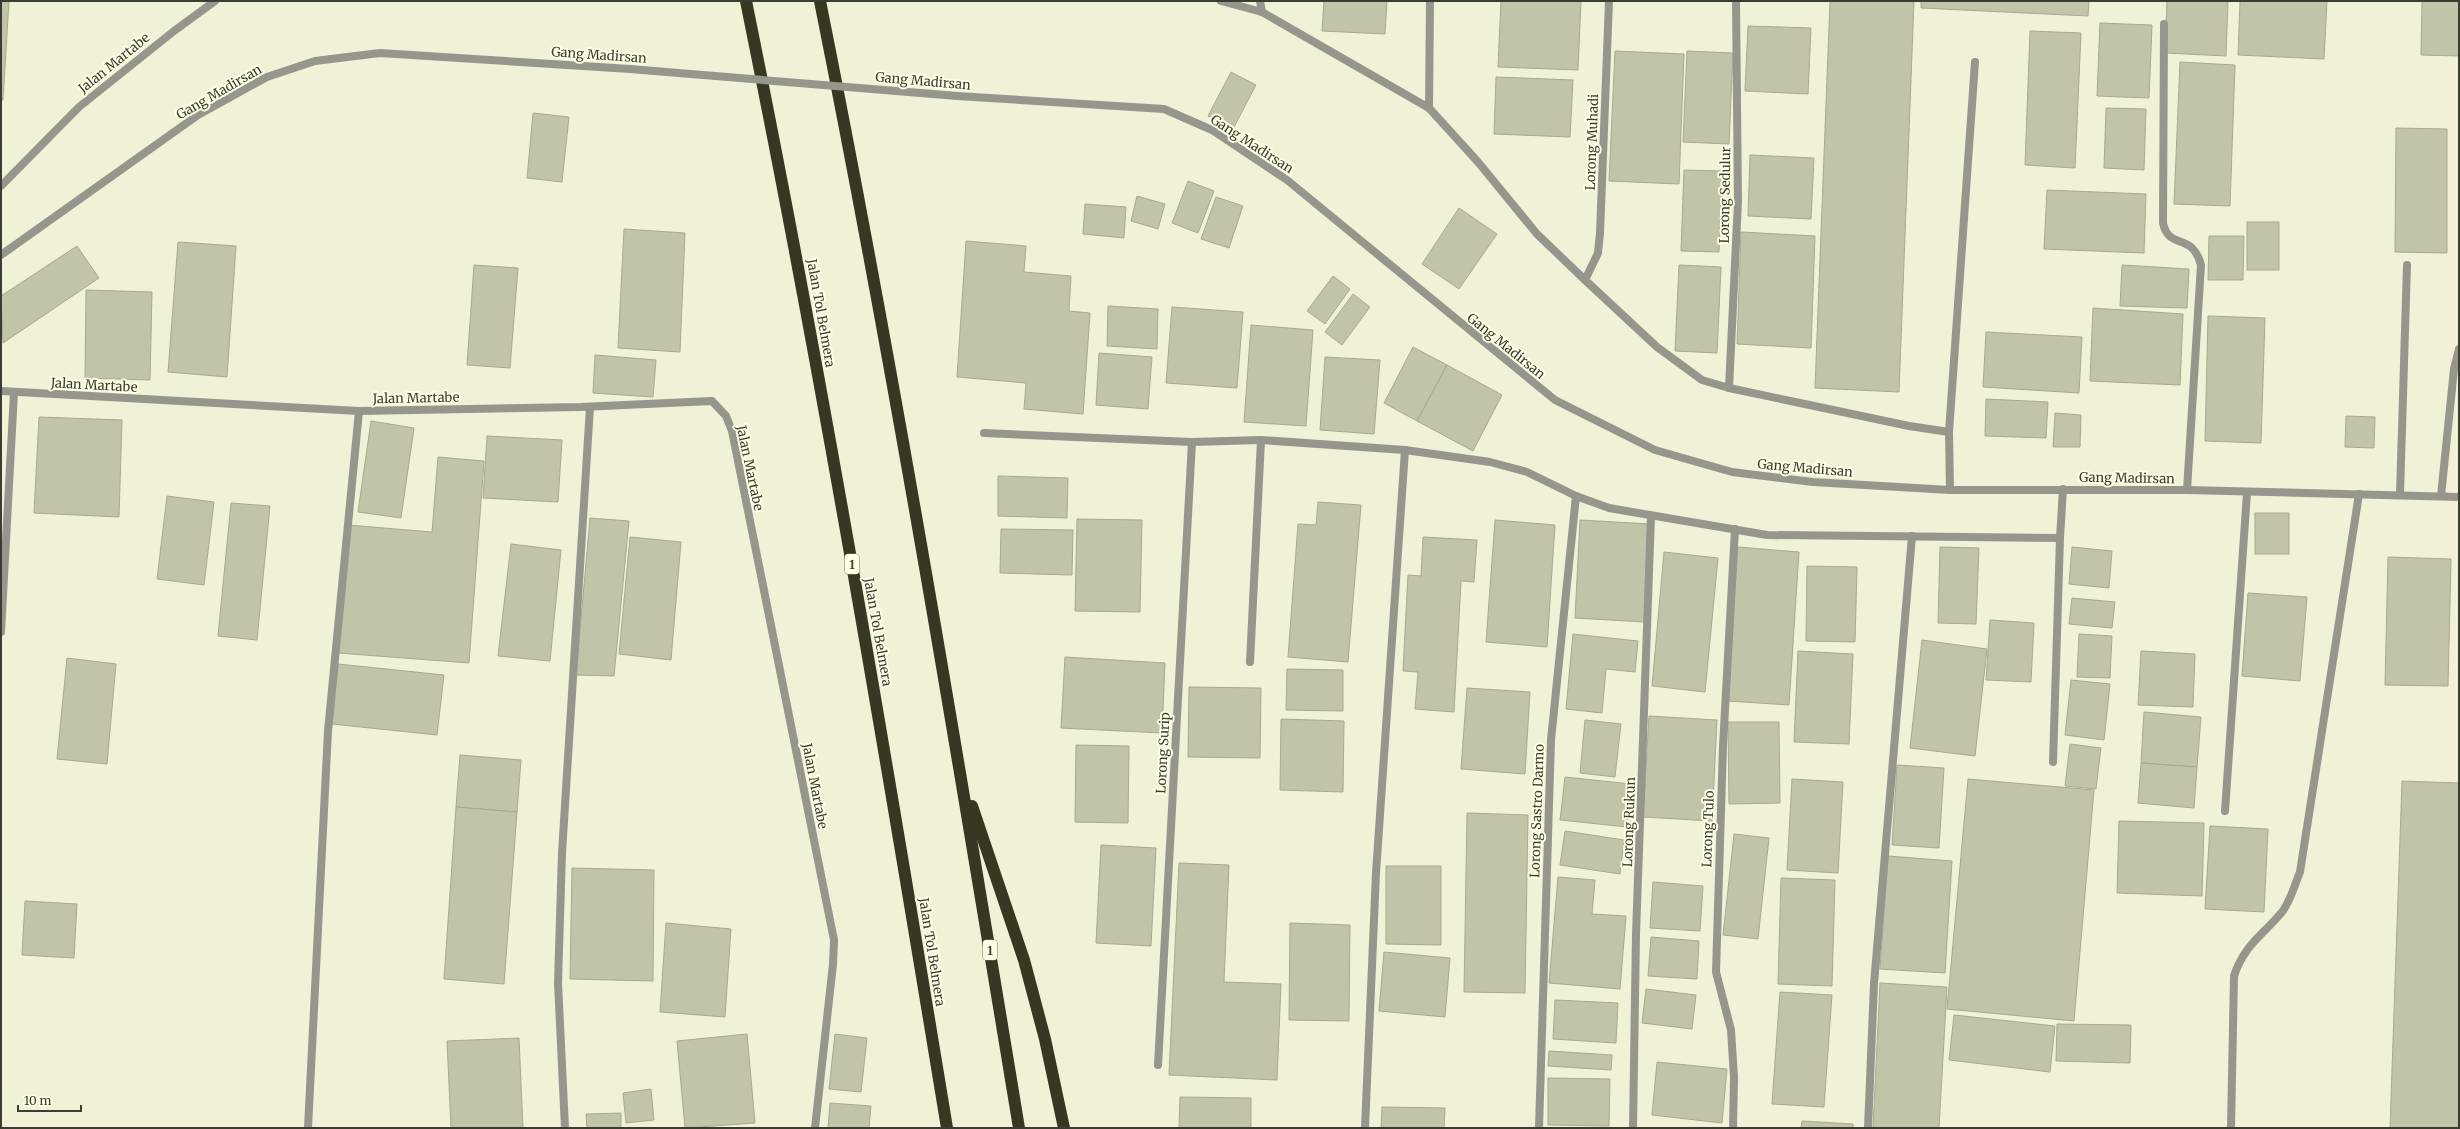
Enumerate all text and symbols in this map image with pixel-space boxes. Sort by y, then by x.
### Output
street label: Jalan Martabe [74,29,153,98]
street label: Gang Madirsan [551,43,648,67]
street label: Gang Madirsan [173,61,265,123]
street label: Gang Madirsan [875,68,972,94]
street label: Lorong Muhadi [1582,93,1602,191]
street label: Gang Madirsan [1207,111,1297,177]
street label: Lorong Sedulur [1716,146,1734,244]
street label: Jalan Tol Belmera [803,257,839,368]
street label: Gang Madirsan [1463,309,1549,383]
street label: Jalan Martabe [49,374,138,396]
street label: Jalan Martabe [371,389,460,407]
street label: Jalan Martabe [732,423,767,512]
street label: Gang Madirsan [1757,455,1854,481]
street label: Gang Madirsan [2079,469,2175,487]
road number: 1 [845,554,859,574]
street label: Jalan Tol Belmera [860,576,896,687]
street label: Lorong Surip [1152,712,1174,794]
street label: Jalan Martabe [798,741,832,830]
street label: Lorong Sastro Darmo [1526,743,1548,878]
street label: Lorong Rukun [1619,776,1639,867]
street label: Lorong Tulo [1698,790,1718,868]
street label: Jalan Tol Belmera [915,896,949,1007]
road number: 1 [983,940,997,960]
scale bar [18,1087,81,1113]
text: 10 m [24,1093,51,1108]

